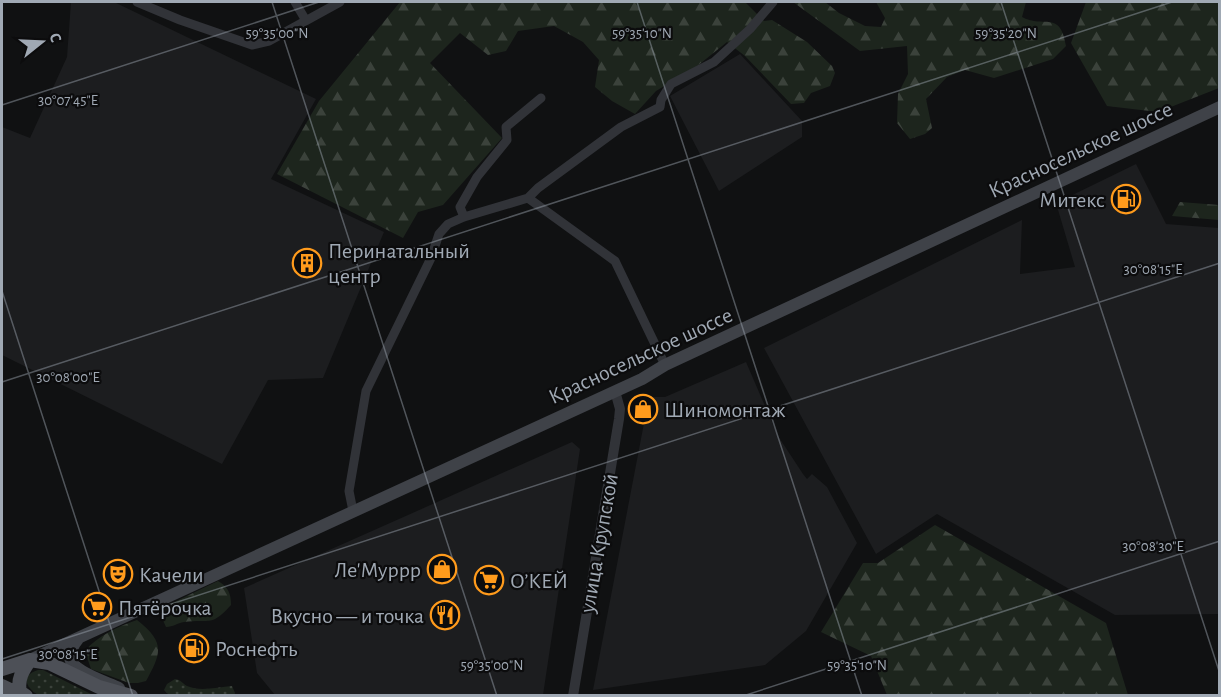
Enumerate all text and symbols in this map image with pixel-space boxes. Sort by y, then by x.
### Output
north arrow [12,12,72,72]
text: 59°35'00"N [246,26,308,41]
text: 59°35'10"N [612,26,672,41]
text: 59°35'20"N [975,26,1037,41]
text: С [46,31,64,44]
text: 30°07'45"E [38,93,98,108]
street label: Красносельское шоссе [985,98,1176,202]
fuel station icon: Митекс [1110,183,1142,215]
place label: Митекс [1039,189,1105,211]
place label: Перинатальный центр [328,240,470,287]
building icon: Перинатальный центр [291,247,323,279]
text: 30°08'15"E [1124,262,1182,277]
street label: Красносельское шоссе [545,304,736,408]
text: 30°08'00"E [36,370,100,385]
shop icon: Шиномонтаж [627,393,659,425]
place label: Шиномонтаж [664,399,786,421]
street label: улица Крупской [576,472,622,615]
text: 30°08'30"E [1122,539,1184,554]
shop icon: Ле'Муррр [426,553,458,585]
theatre icon: Качели [102,558,134,590]
place label: Ле'Муррр [335,559,421,581]
place label: Качели [139,564,204,586]
supermarket icon: О’КЕЙ [473,564,505,596]
place label: О’КЕЙ [510,570,568,592]
supermarket icon: Пятёрочка [81,591,113,623]
place label: Пятёрочка [118,597,212,619]
restaurant icon: Вкусно — и точка [429,599,461,631]
place label: Вкусно — и точка [271,605,424,627]
fuel station icon: Роснефть [178,632,210,664]
place label: Роснефть [215,638,298,660]
text: 30°08'15"E [39,647,97,662]
text: 59°35'00"N [461,658,523,673]
text: 59°35'10"N [827,658,887,673]

